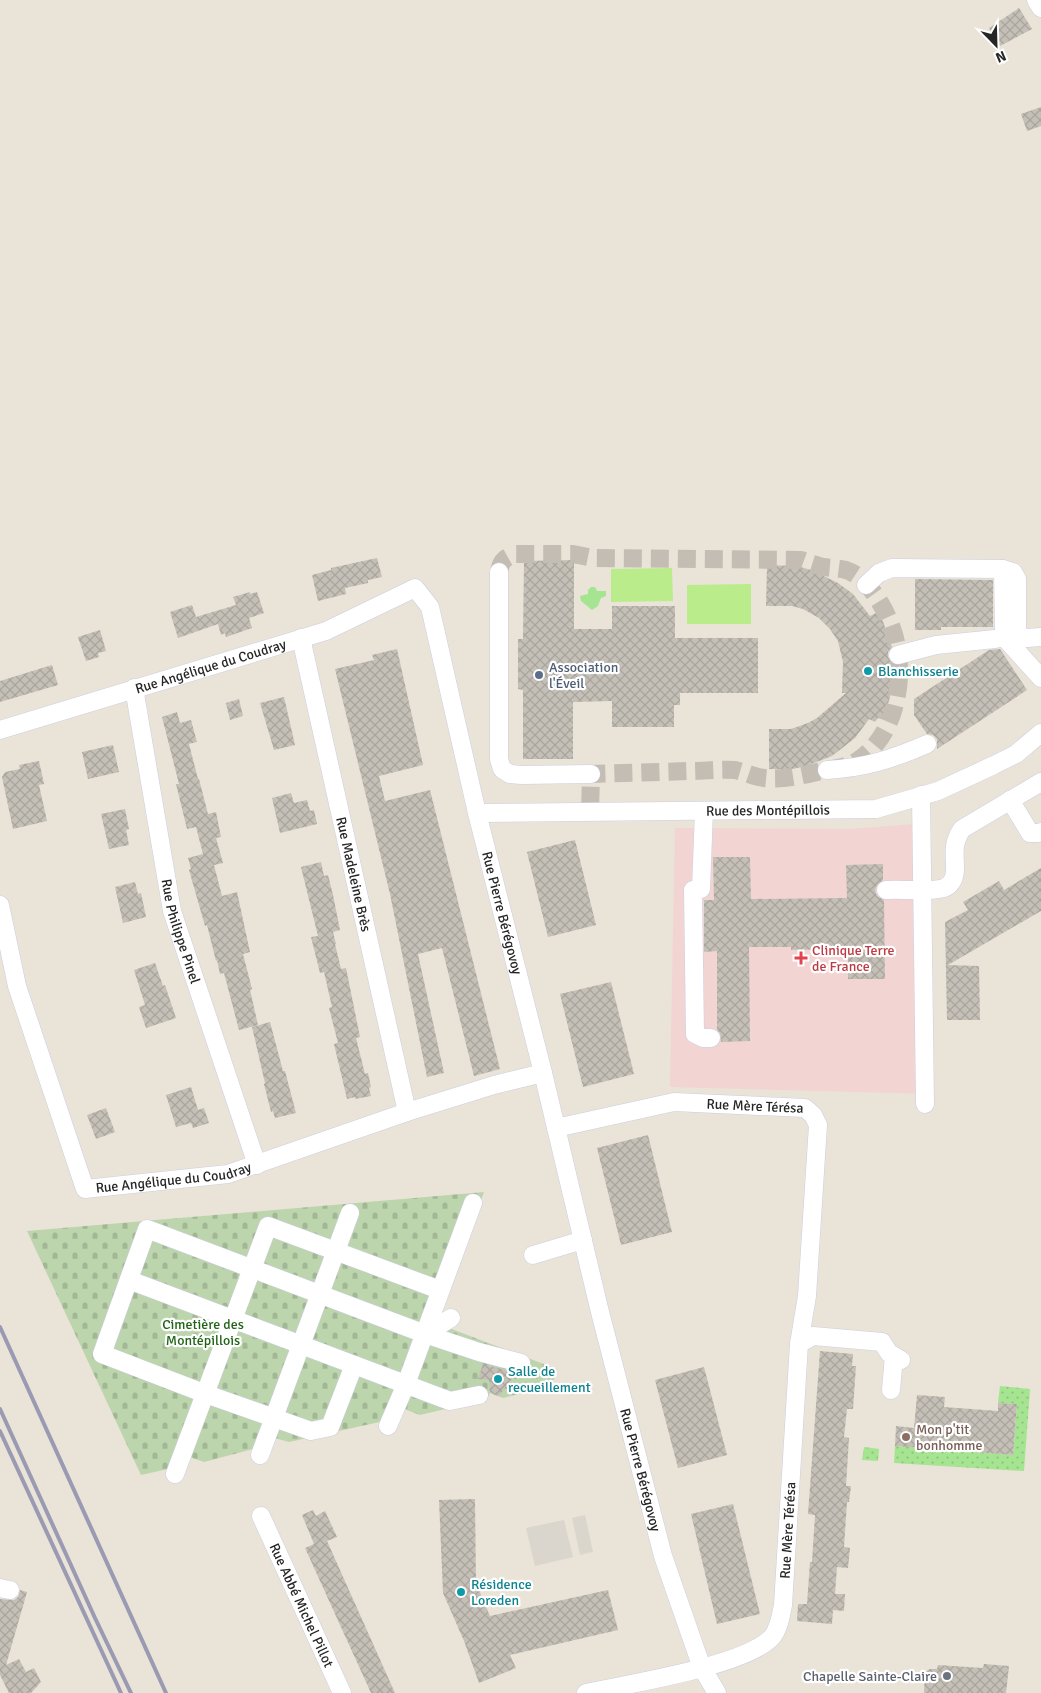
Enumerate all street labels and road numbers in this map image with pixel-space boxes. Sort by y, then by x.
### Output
street label: Rue Angélique du Coudray [133,635,289,697]
street label: Rue des Montépillois [706,801,830,820]
street label: Rue Madeleine Brès [332,815,374,933]
street label: Rue Pierre Bérégovoy [478,849,526,977]
street label: Rue Philippe Pinel [158,878,204,986]
street label: Rue Mère Térésa [706,1096,804,1117]
street label: Rue Angélique du Coudray [95,1158,254,1197]
street label: Rue Pierre Bérégovoy [616,1407,664,1534]
street label: Rue Mère Térésa [777,1481,800,1579]
street label: Rue Abbé Michel Pillot [266,1541,337,1670]

